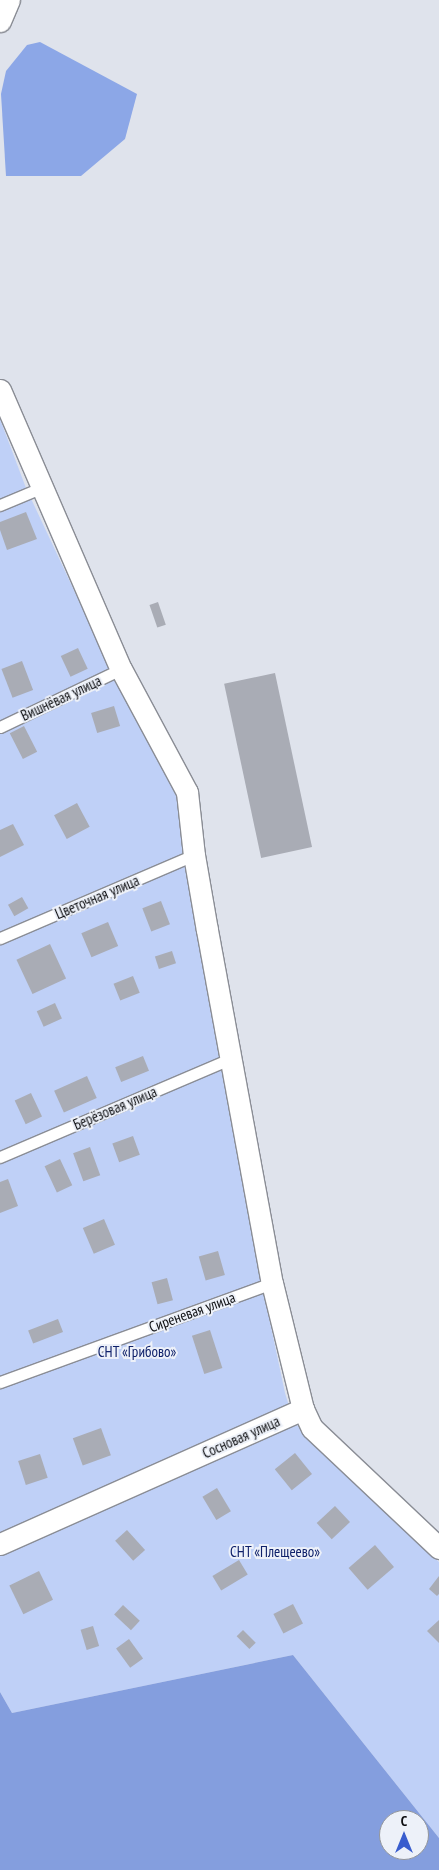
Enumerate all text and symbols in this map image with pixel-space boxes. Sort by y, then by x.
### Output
street label: Вишнёвая улица [18,671,104,725]
street label: Цветочная улица [52,871,142,923]
street label: Берёзовая улица [70,1082,160,1134]
street label: Сиреневая улица [146,1288,238,1336]
park label: СНТ «Грибово» [98,1343,176,1361]
street label: Сосновая улица [199,1412,283,1462]
park label: СНТ «Плещеево» [230,1543,320,1561]
north arrow [379,1810,429,1860]
text: С [401,1812,407,1830]

